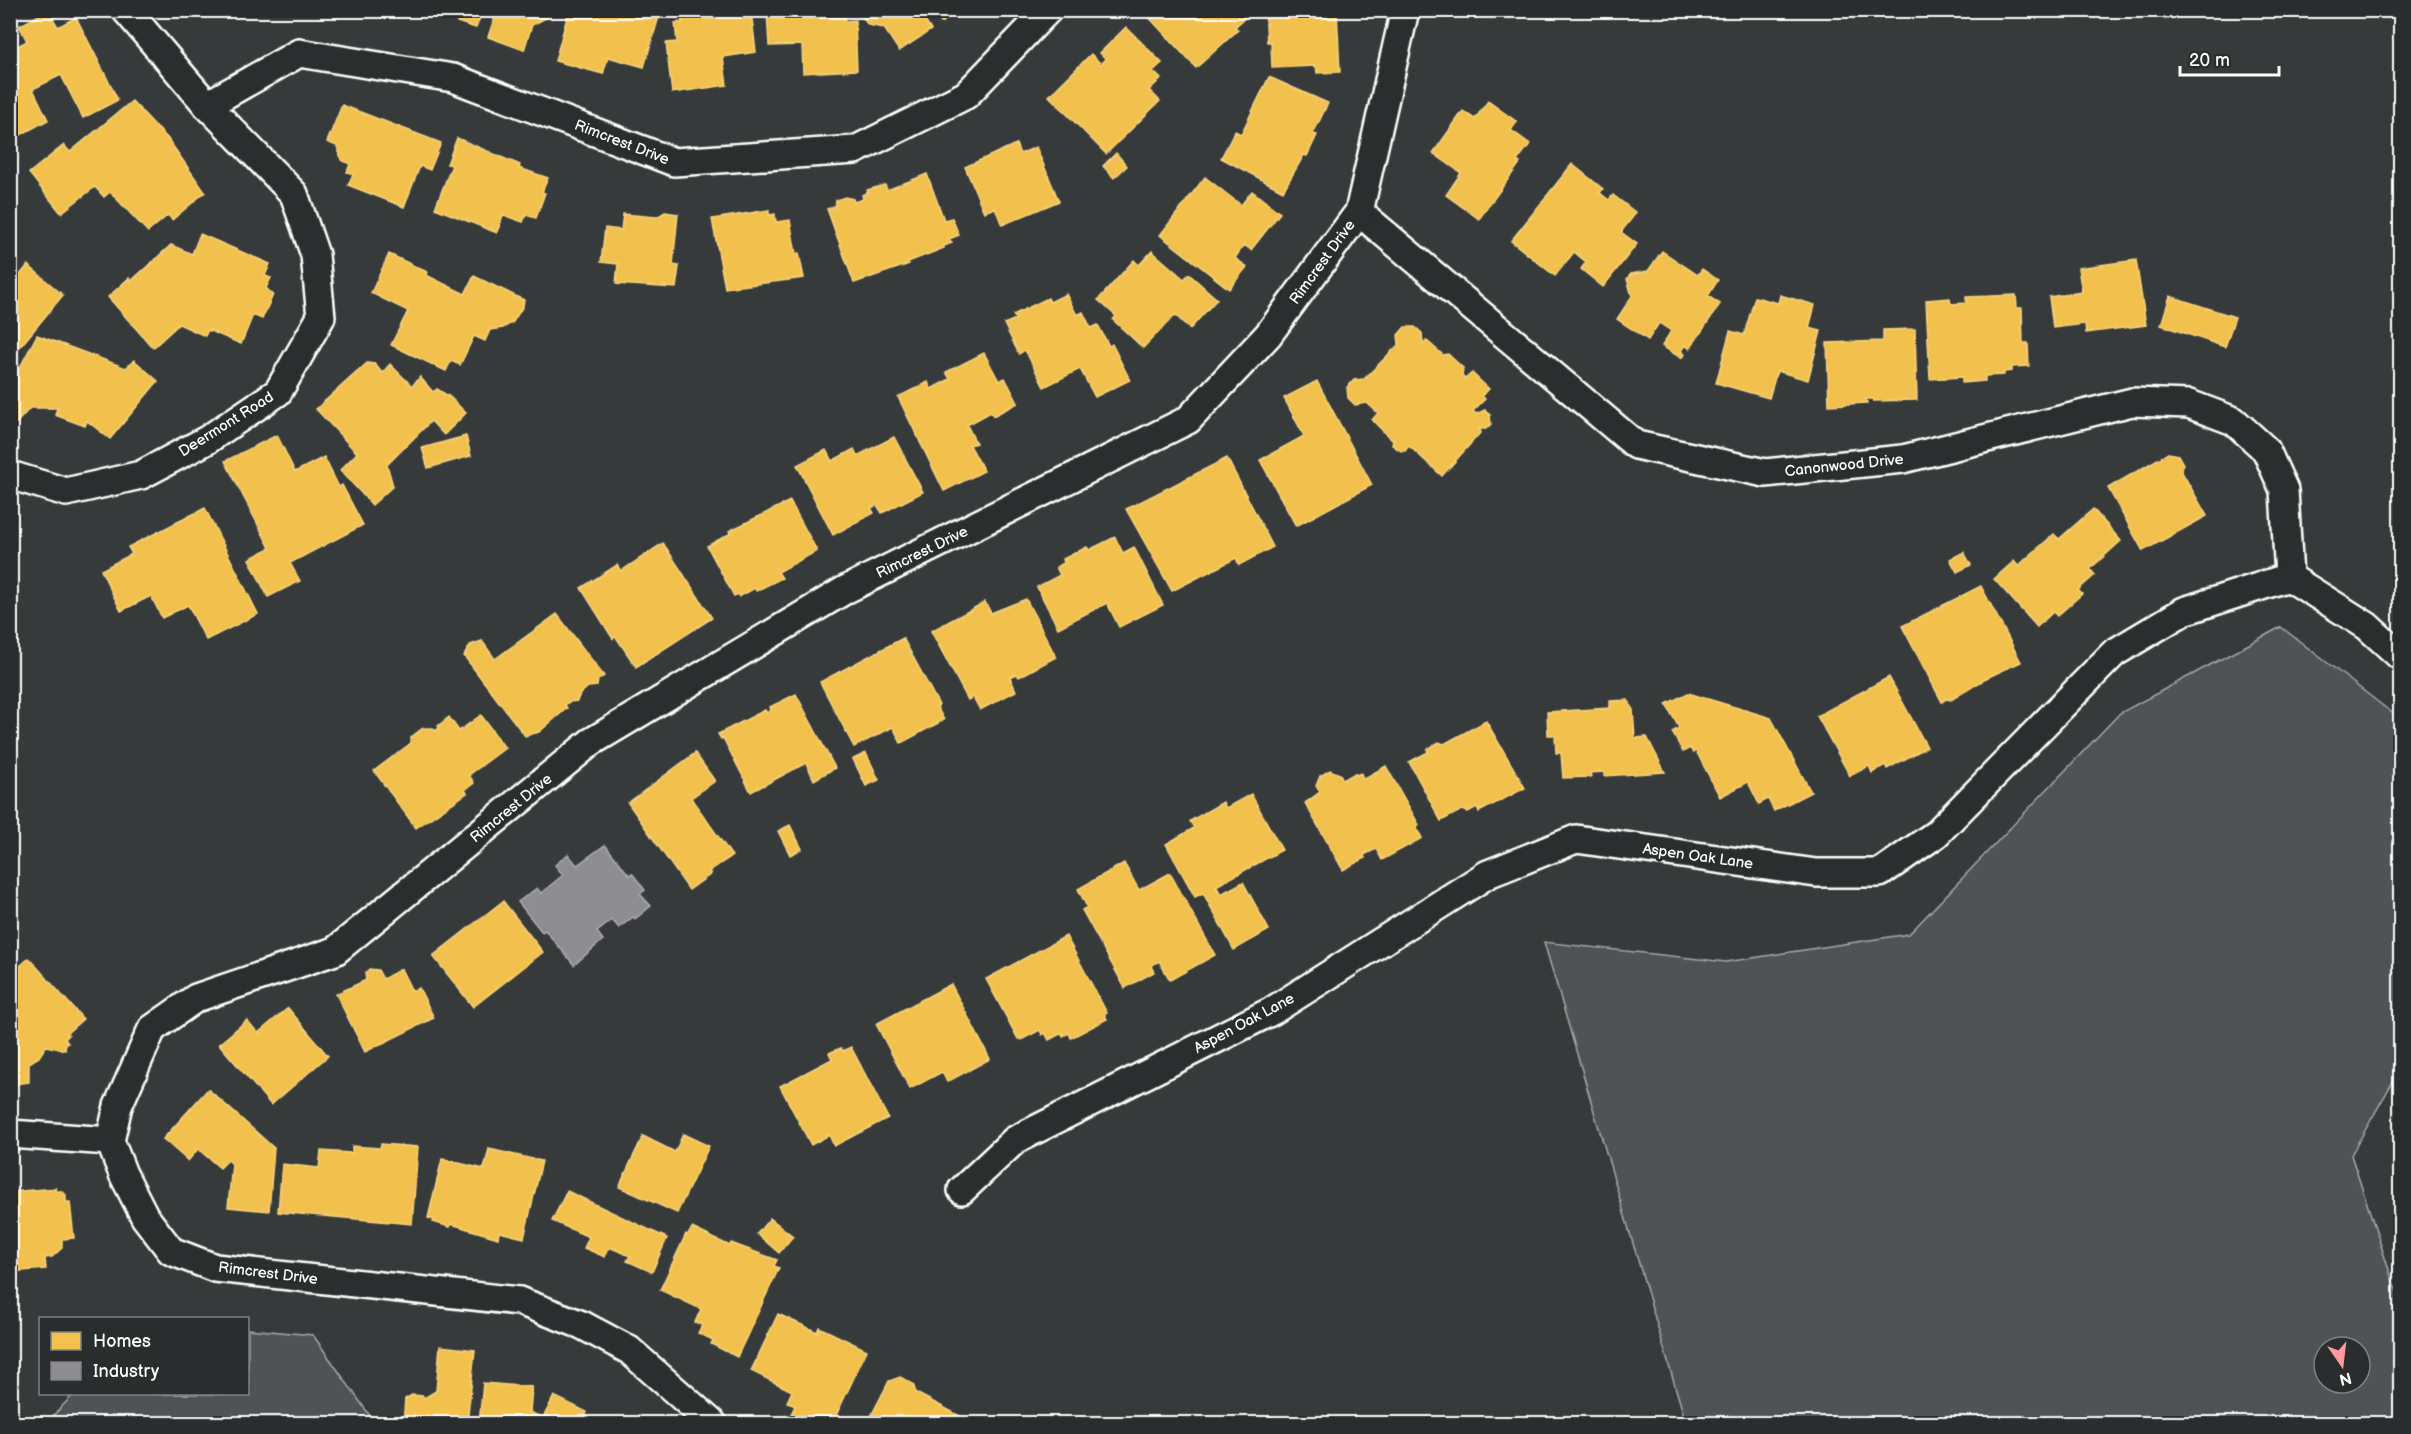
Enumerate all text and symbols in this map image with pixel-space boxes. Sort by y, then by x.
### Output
scale bar [2180,39,2279,77]
text: 20 m [2189,50,2230,71]
street label: Rimcrest Drive [572,116,672,169]
street label: Rimcrest Drive [1285,216,1360,308]
street label: Deermont Road [175,388,277,461]
street label: Canonwood Drive [1784,450,1905,481]
street label: Rimcrest Drive [873,522,971,583]
street label: Rimcrest Drive [467,770,556,847]
street label: Aspen Oak Lane [1642,839,1754,874]
street label: Aspen Oak Lane [1191,989,1298,1058]
street label: Rimcrest Drive [217,1258,319,1289]
legend [39,1317,249,1395]
text: Homes [93,1331,151,1352]
north arrow [2312,1335,2372,1395]
text: Industry [93,1361,160,1382]
text: N [2337,1367,2353,1389]

